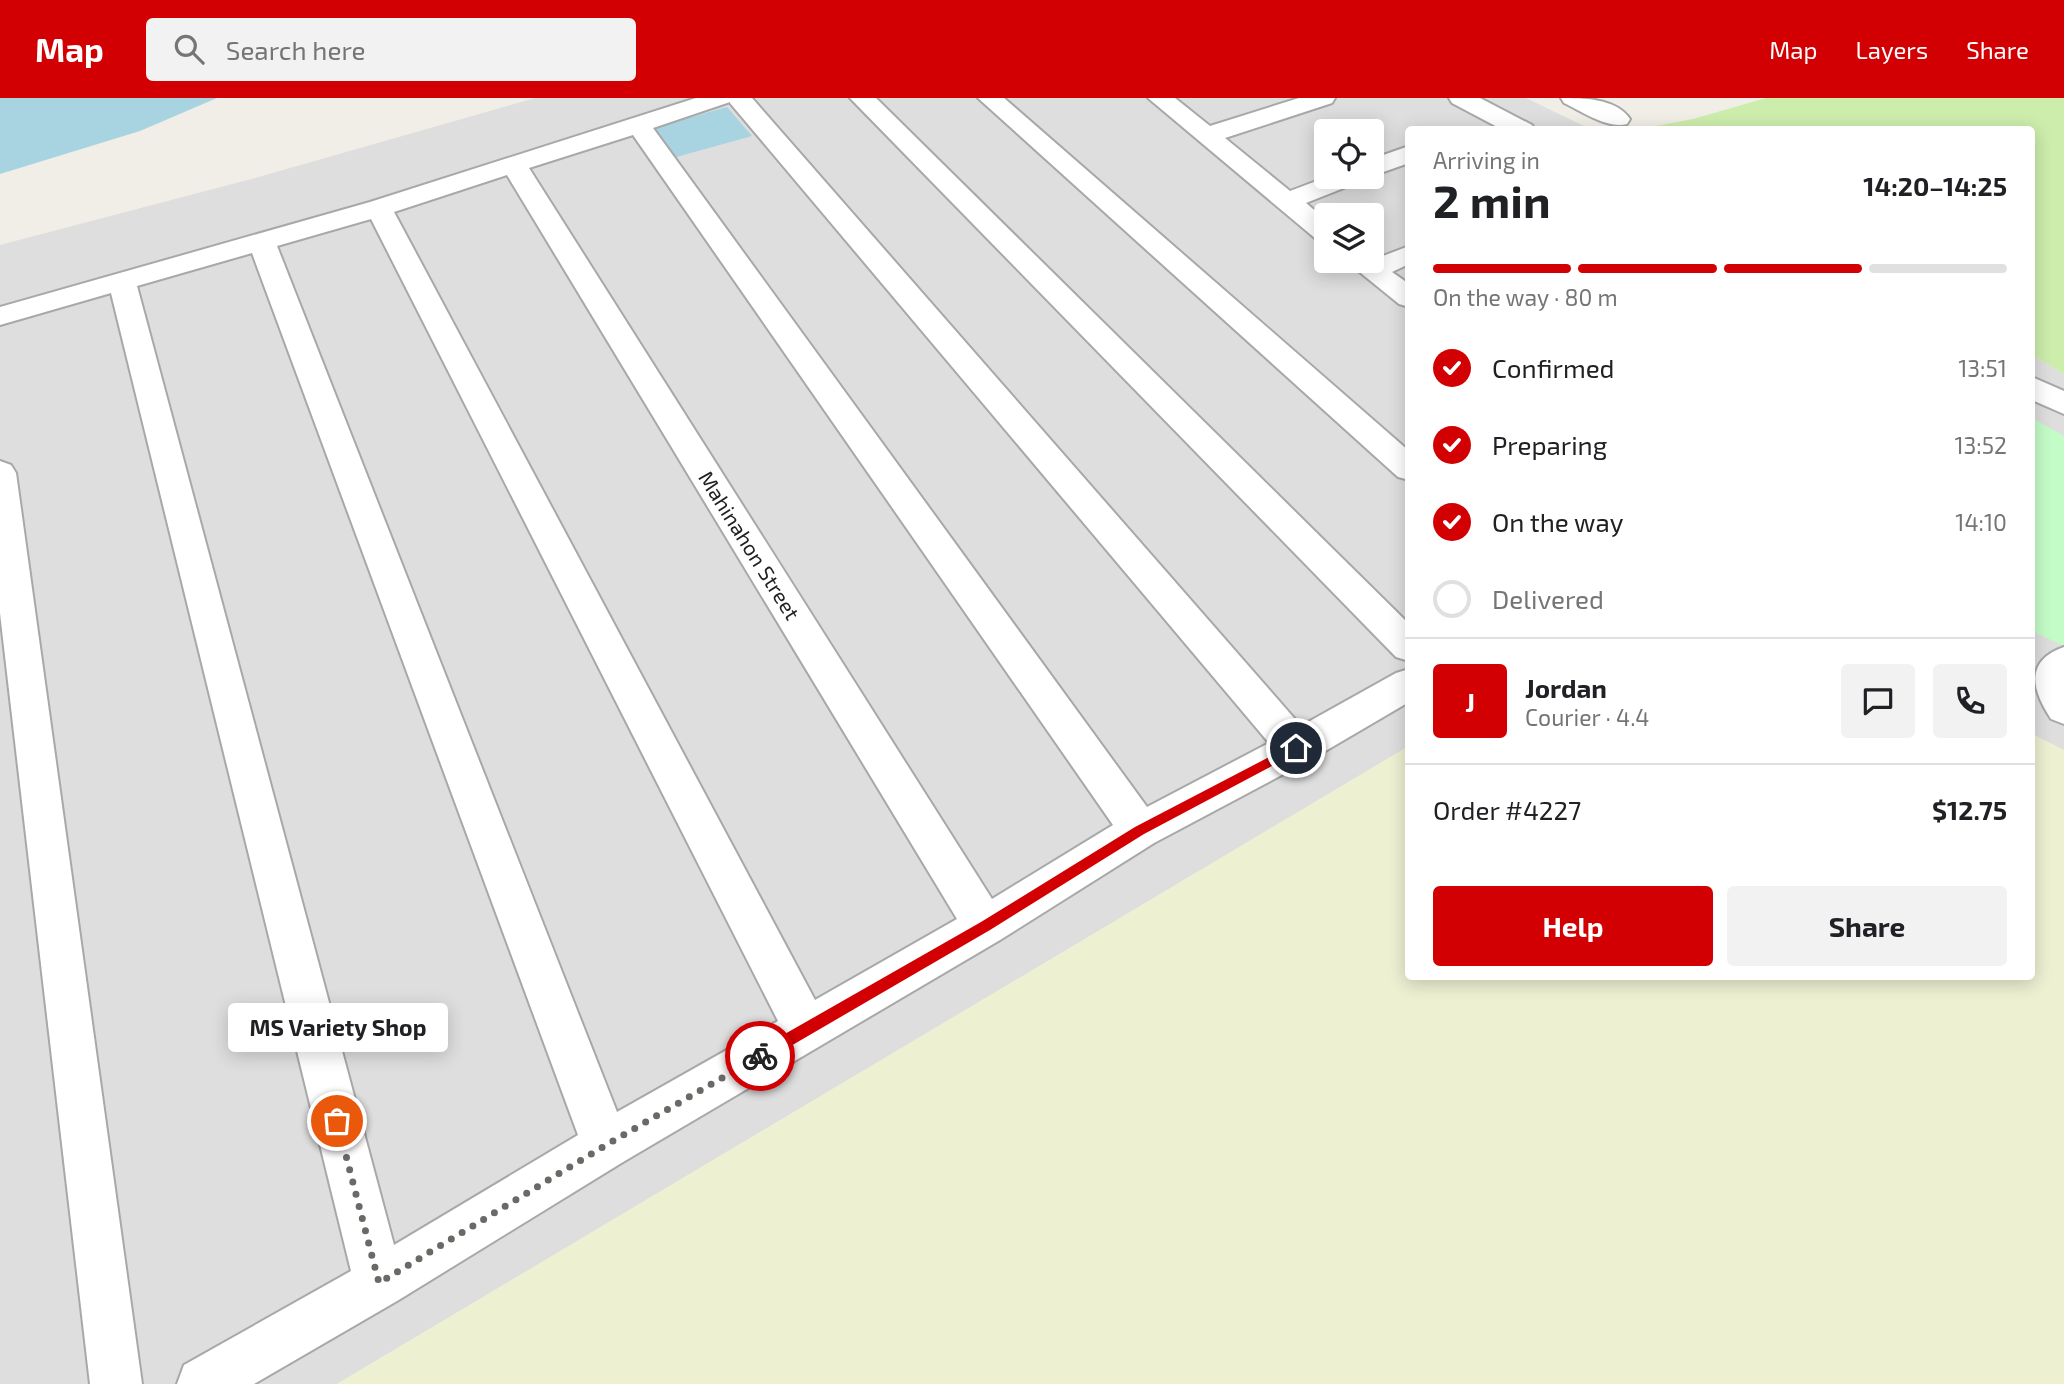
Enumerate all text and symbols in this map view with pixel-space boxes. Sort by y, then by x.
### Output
search box [146,18,636,81]
text: Map [35,29,104,69]
icon: search [170,30,208,68]
text: Search here [226,34,365,65]
text: Map [1769,35,1817,64]
text: Layers [1855,35,1928,64]
text: Share [1966,35,2029,64]
map controls [1314,119,1384,273]
button: locate [1314,119,1384,189]
text: Arriving in [1433,146,1540,174]
text: 14:20–14:25 [1863,170,2007,201]
text: 2 min [1433,172,1551,227]
button: layers [1314,203,1384,273]
text: On the way · 80 m [1433,283,1618,311]
icon: check [1433,349,1471,387]
text: Confirmed [1492,352,1615,383]
text: 13:51 [1958,354,2007,382]
icon: check [1433,426,1471,464]
text: Preparing [1492,429,1607,460]
text: 13:52 [1954,431,2007,459]
street label: Mahinahon Street [694,466,806,624]
icon: check [1433,503,1471,541]
text: On the way [1492,506,1623,537]
text: 14:10 [1955,508,2007,536]
text: Delivered [1492,583,1604,614]
button: chat [1841,664,1915,738]
button: phone [1933,664,2007,738]
text: Jordan [1525,672,1607,703]
text: J [1465,686,1475,717]
text: Courier · 4.4 [1525,703,1649,731]
pin [1266,718,1326,778]
icon: home [1277,729,1315,767]
text: Order #4227 [1433,794,1581,825]
text: $12.75 [1932,794,2007,825]
button: Help [1433,886,1713,966]
button: Share [1727,886,2007,966]
callout: MS Variety Shop [227,1002,447,1051]
text: MS Variety Shop [250,1013,426,1041]
courier [725,1021,795,1091]
icon: bike [741,1037,779,1075]
pin [307,1091,367,1151]
icon: bag [318,1102,356,1140]

